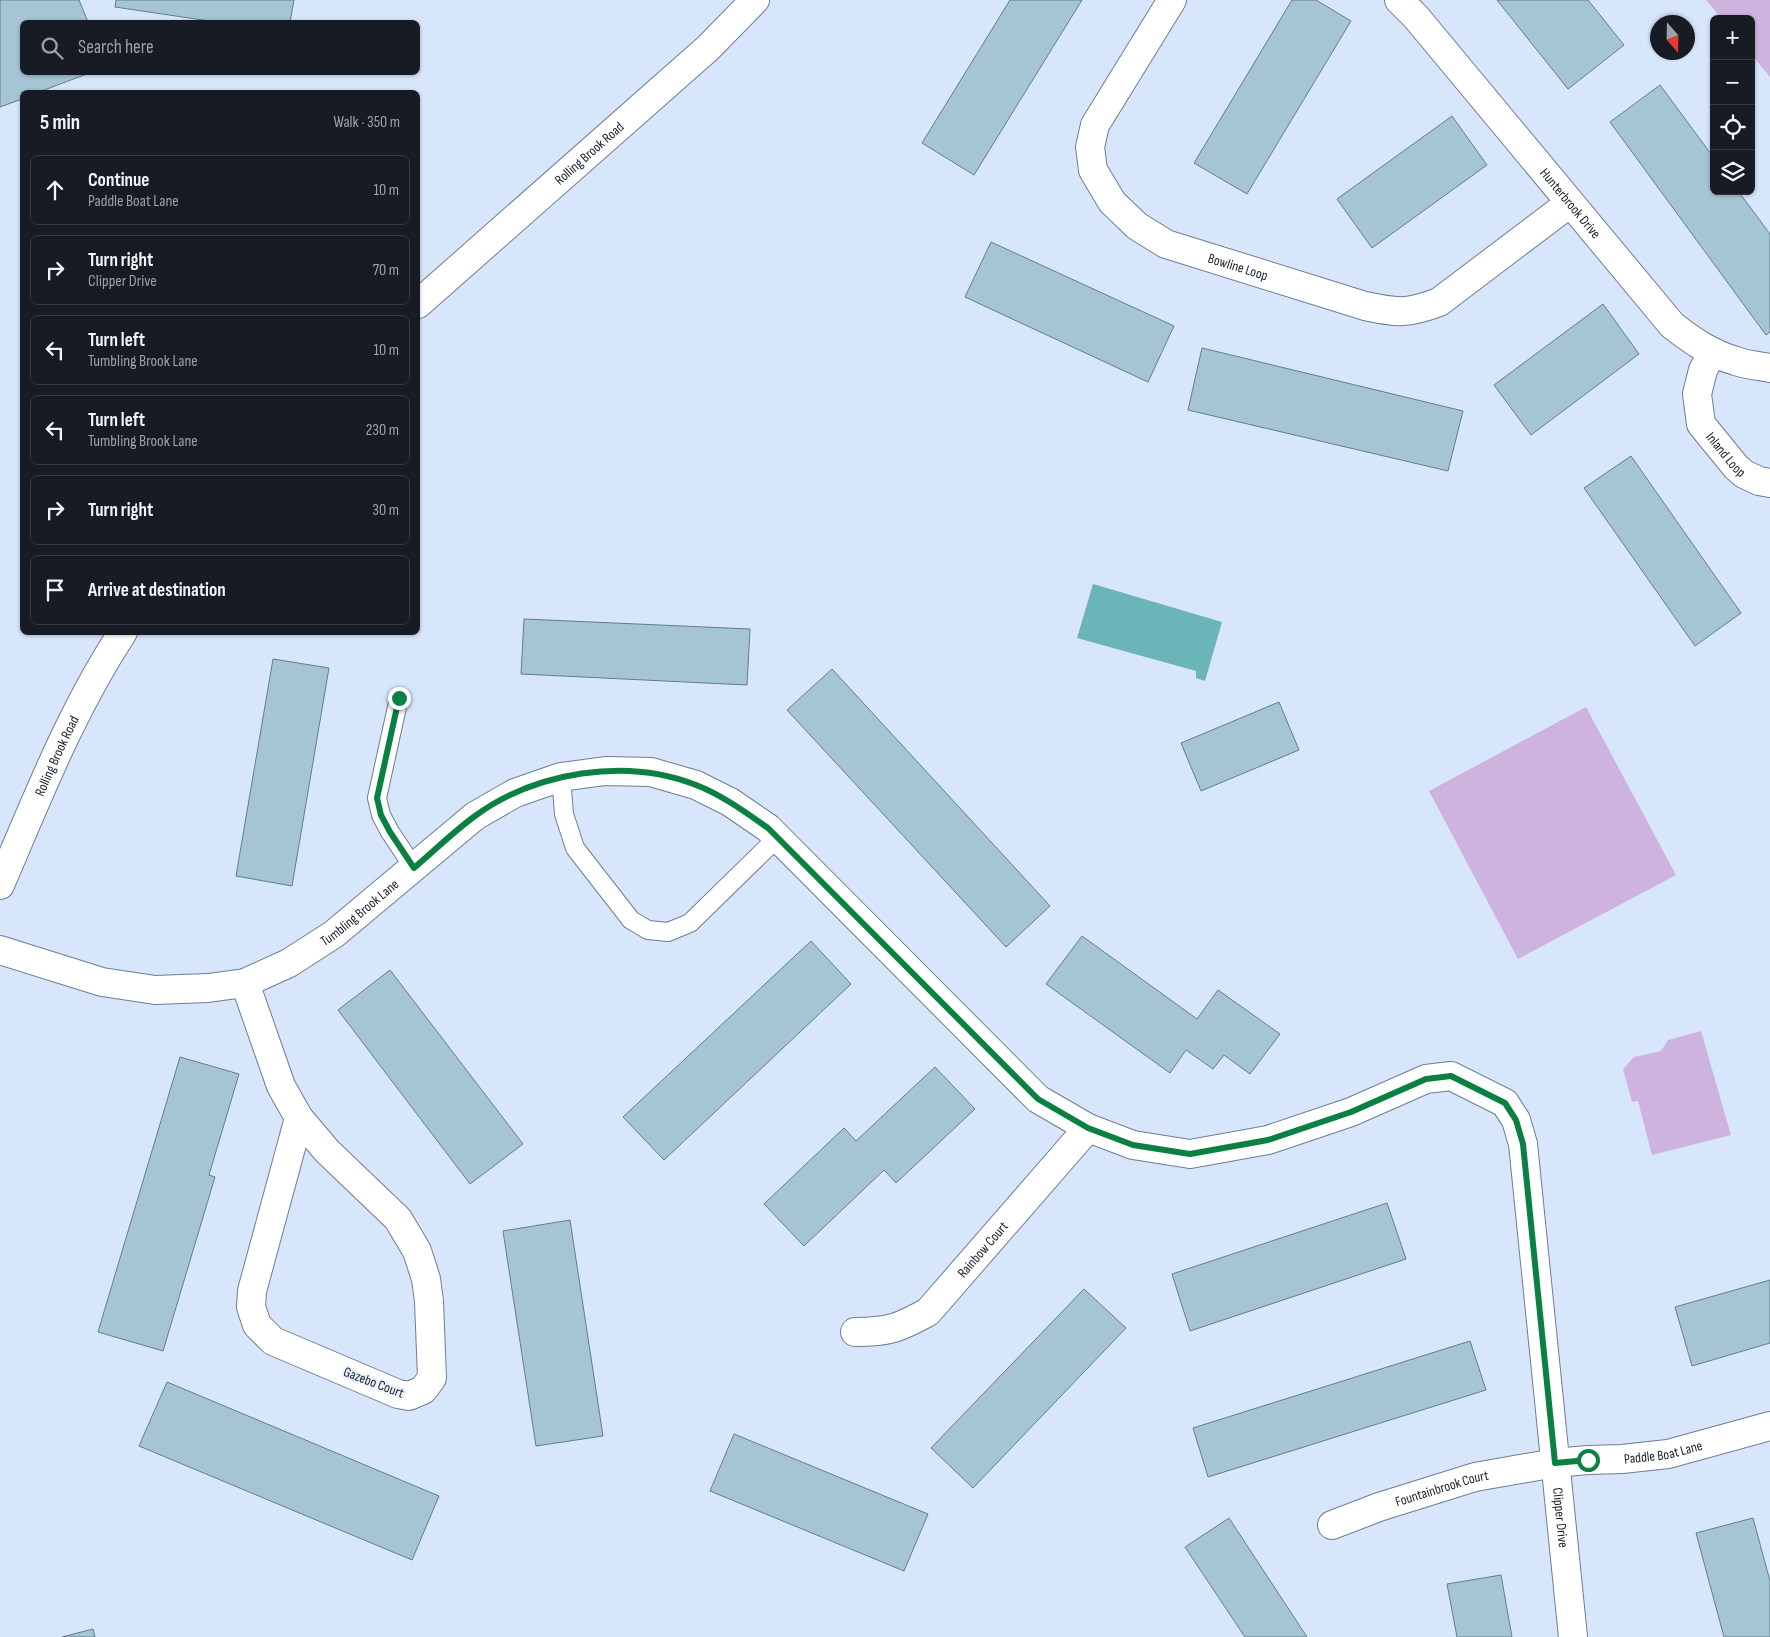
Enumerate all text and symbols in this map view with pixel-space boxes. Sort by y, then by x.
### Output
north arrow [1650,15,1695,60]
map controls [1710,15,1755,195]
button: + [1710,15,1755,60]
search box [20,20,420,75]
icon: search [38,34,66,62]
text: Search here [78,36,154,59]
button: − [1710,60,1755,105]
button: locate [1710,105,1755,150]
text: 5 min [40,110,80,135]
text: Walk · 350 m [333,113,400,132]
street label: Rolling Brook Road [551,118,627,189]
button: layers [1710,150,1755,195]
street label: Hunterbrook Drive [1536,165,1604,242]
text: Continue [88,169,149,192]
icon: ahead [41,176,69,204]
text: 10 m [373,181,399,200]
text: Paddle Boat Lane [88,192,179,211]
text: Turn right [88,249,153,272]
street label: Bowline Loop [1206,250,1270,284]
icon: right [41,256,69,284]
text: 70 m [373,261,399,280]
text: Clipper Drive [88,272,157,291]
text: Turn left [88,329,145,352]
icon: left [41,336,69,364]
text: 10 m [373,341,399,360]
text: Tumbling Brook Lane [88,352,198,371]
text: Turn left [88,409,145,432]
icon: left [41,416,69,444]
text: 230 m [366,421,399,440]
street label: Inland Loop [1702,429,1749,481]
text: Tumbling Brook Lane [88,432,198,451]
icon: right [41,496,69,524]
text: Turn right [88,499,153,522]
text: 30 m [372,501,399,520]
icon: arrive [41,576,69,604]
text: Arrive at destination [88,579,226,602]
route end [388,687,411,710]
street label: Rolling Brook Road [31,713,83,799]
street label: Tumbling Brook Lane [317,876,402,950]
street label: Rainbow Court [954,1218,1012,1281]
street label: Gazebo Court [341,1363,406,1402]
street label: Paddle Boat Lane [1623,1437,1704,1468]
route start [1577,1449,1600,1472]
street label: Fountainbrook Court [1393,1467,1490,1510]
street label: Clipper Drive [1549,1487,1572,1548]

